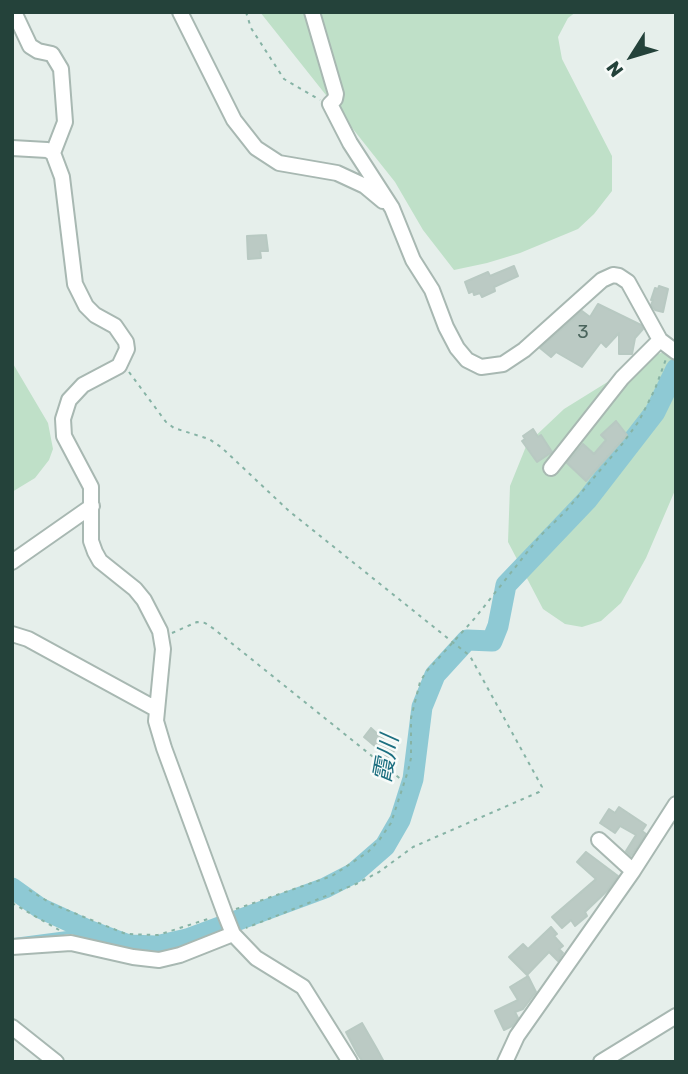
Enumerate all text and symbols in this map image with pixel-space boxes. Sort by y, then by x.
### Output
north arrow [597,21,667,91]
text: N [602,57,628,81]
house number: 3 [577,322,589,344]
water label: 霞川 [369,733,405,785]

